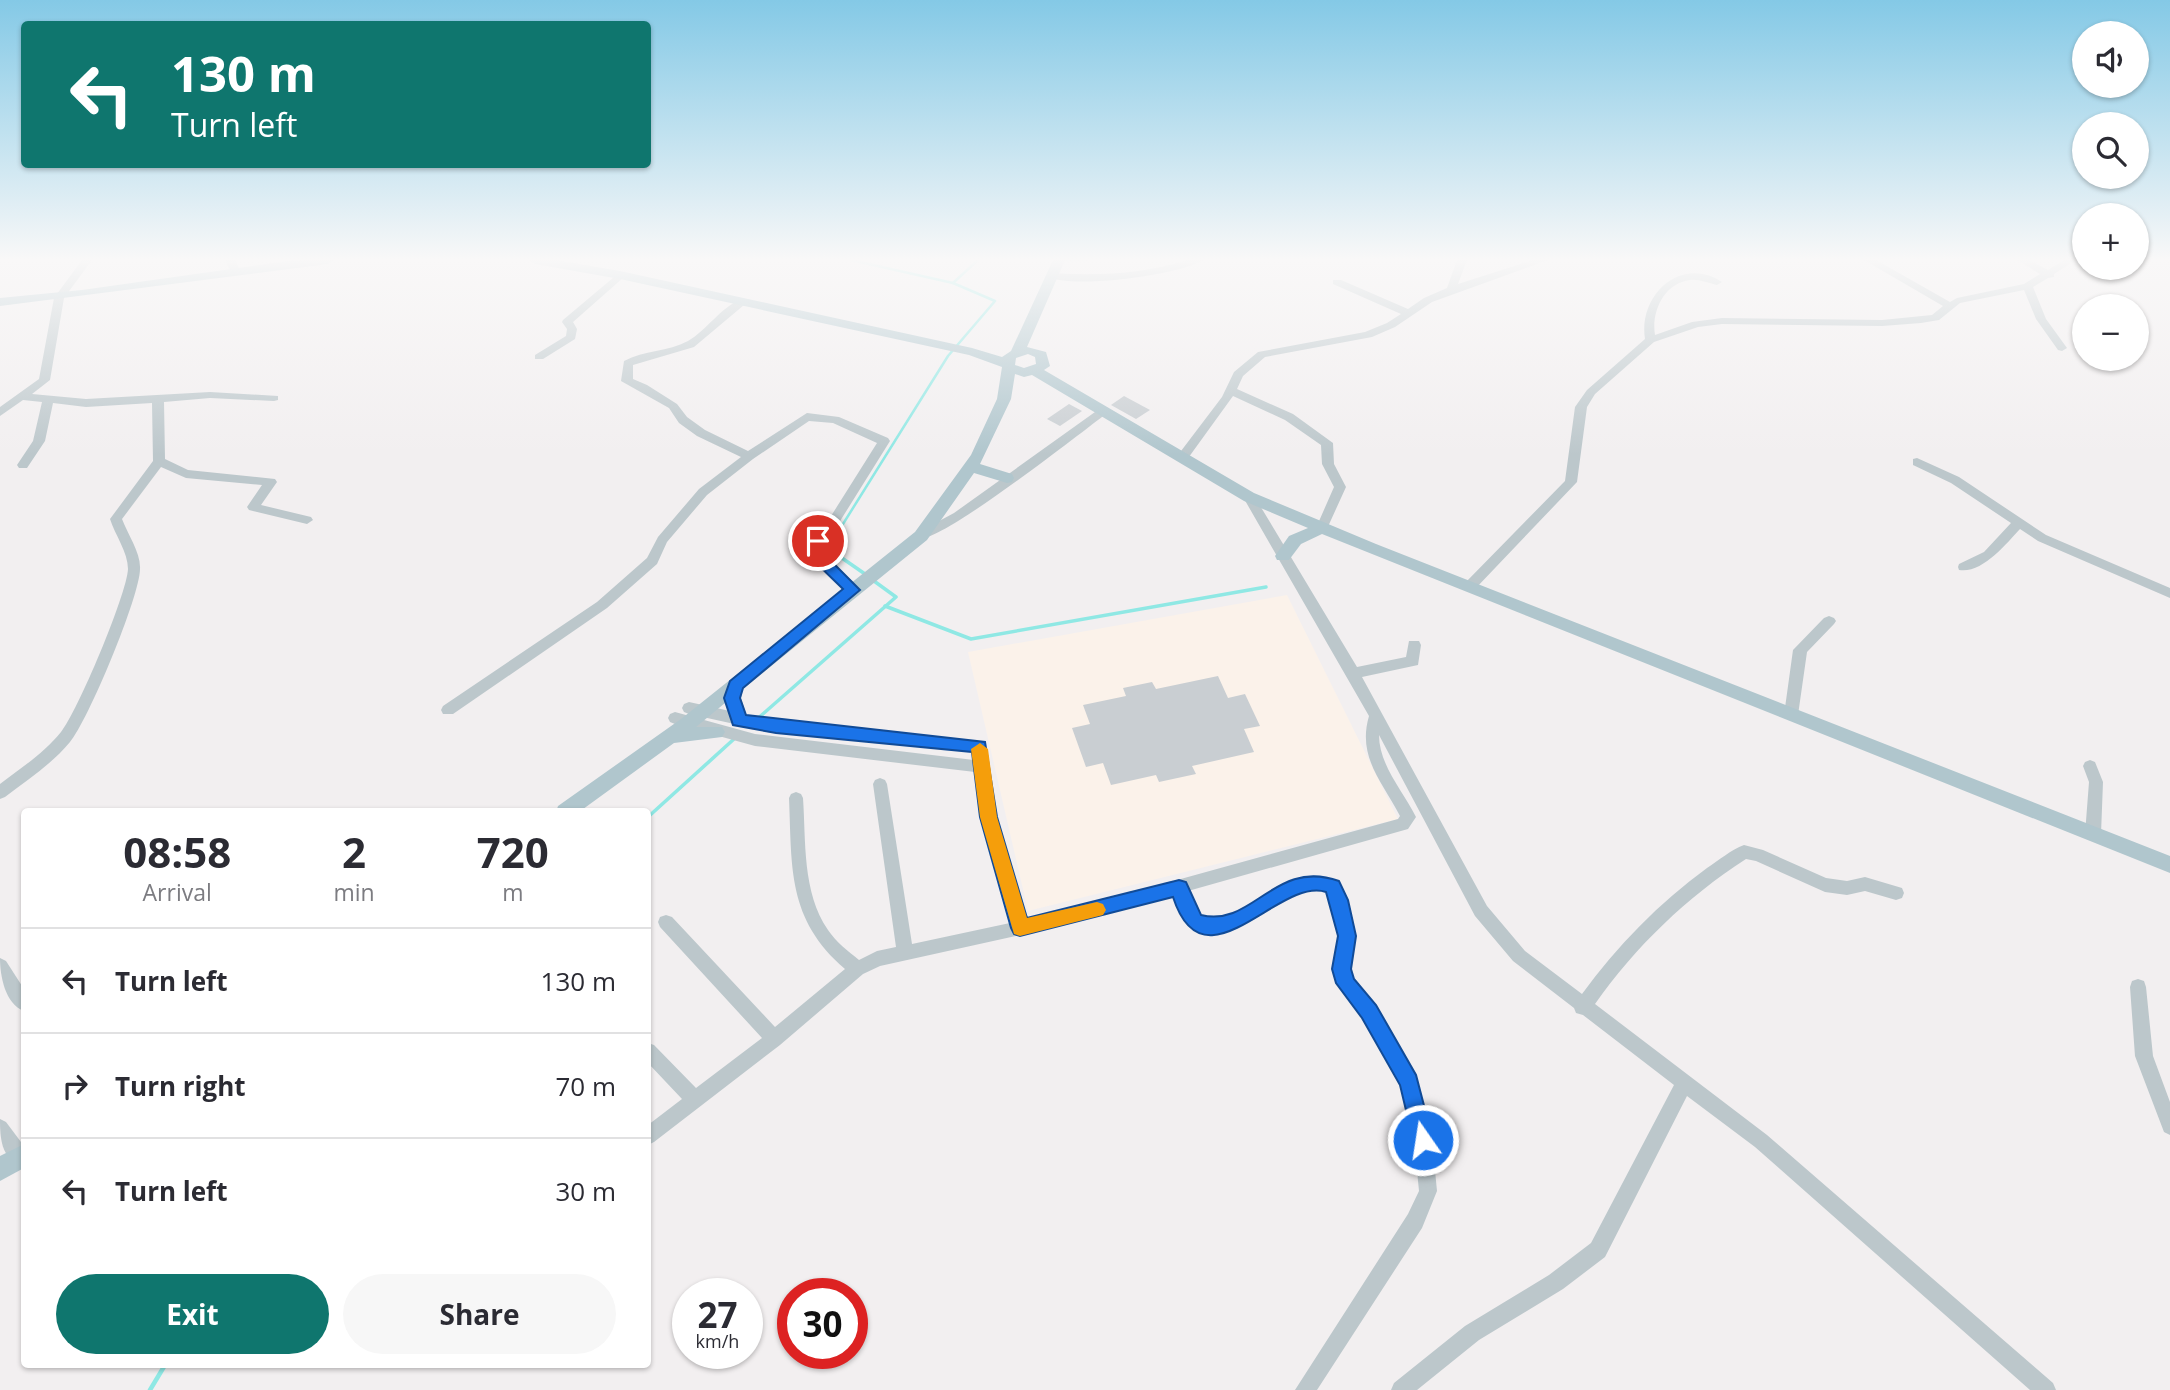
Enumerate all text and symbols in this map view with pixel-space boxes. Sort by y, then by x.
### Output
map controls [2072,21,2149,371]
button: sound [2072,21,2149,98]
text: 130 m [171,40,316,106]
icon: left [56,49,147,140]
text: Turn left [171,103,297,146]
button: search [2072,112,2149,189]
button: + [2072,203,2149,280]
button: − [2072,294,2149,371]
pin [788,511,848,571]
icon: arrive [799,522,837,560]
text: 08:58 [123,823,231,880]
text: 2 [342,823,366,880]
text: 720 [477,823,549,880]
text: Arrival [143,876,212,908]
text: min [333,876,375,908]
text: m [502,876,523,908]
icon: left [56,962,94,1000]
text: Turn left [115,963,227,999]
text: 130 m [541,963,616,999]
icon: right [56,1067,94,1105]
text: Turn right [115,1068,246,1104]
text: 70 m [555,1068,616,1104]
position arrow [1386,1103,1460,1177]
icon: left [56,1172,94,1210]
text: Turn left [115,1173,227,1209]
text: 30 m [555,1173,616,1209]
button: Exit [56,1274,329,1354]
button: Share [343,1274,616,1354]
speed limit sign: 30 [777,1278,868,1369]
text: 27 [697,1291,738,1338]
text: km/h [696,1329,739,1353]

